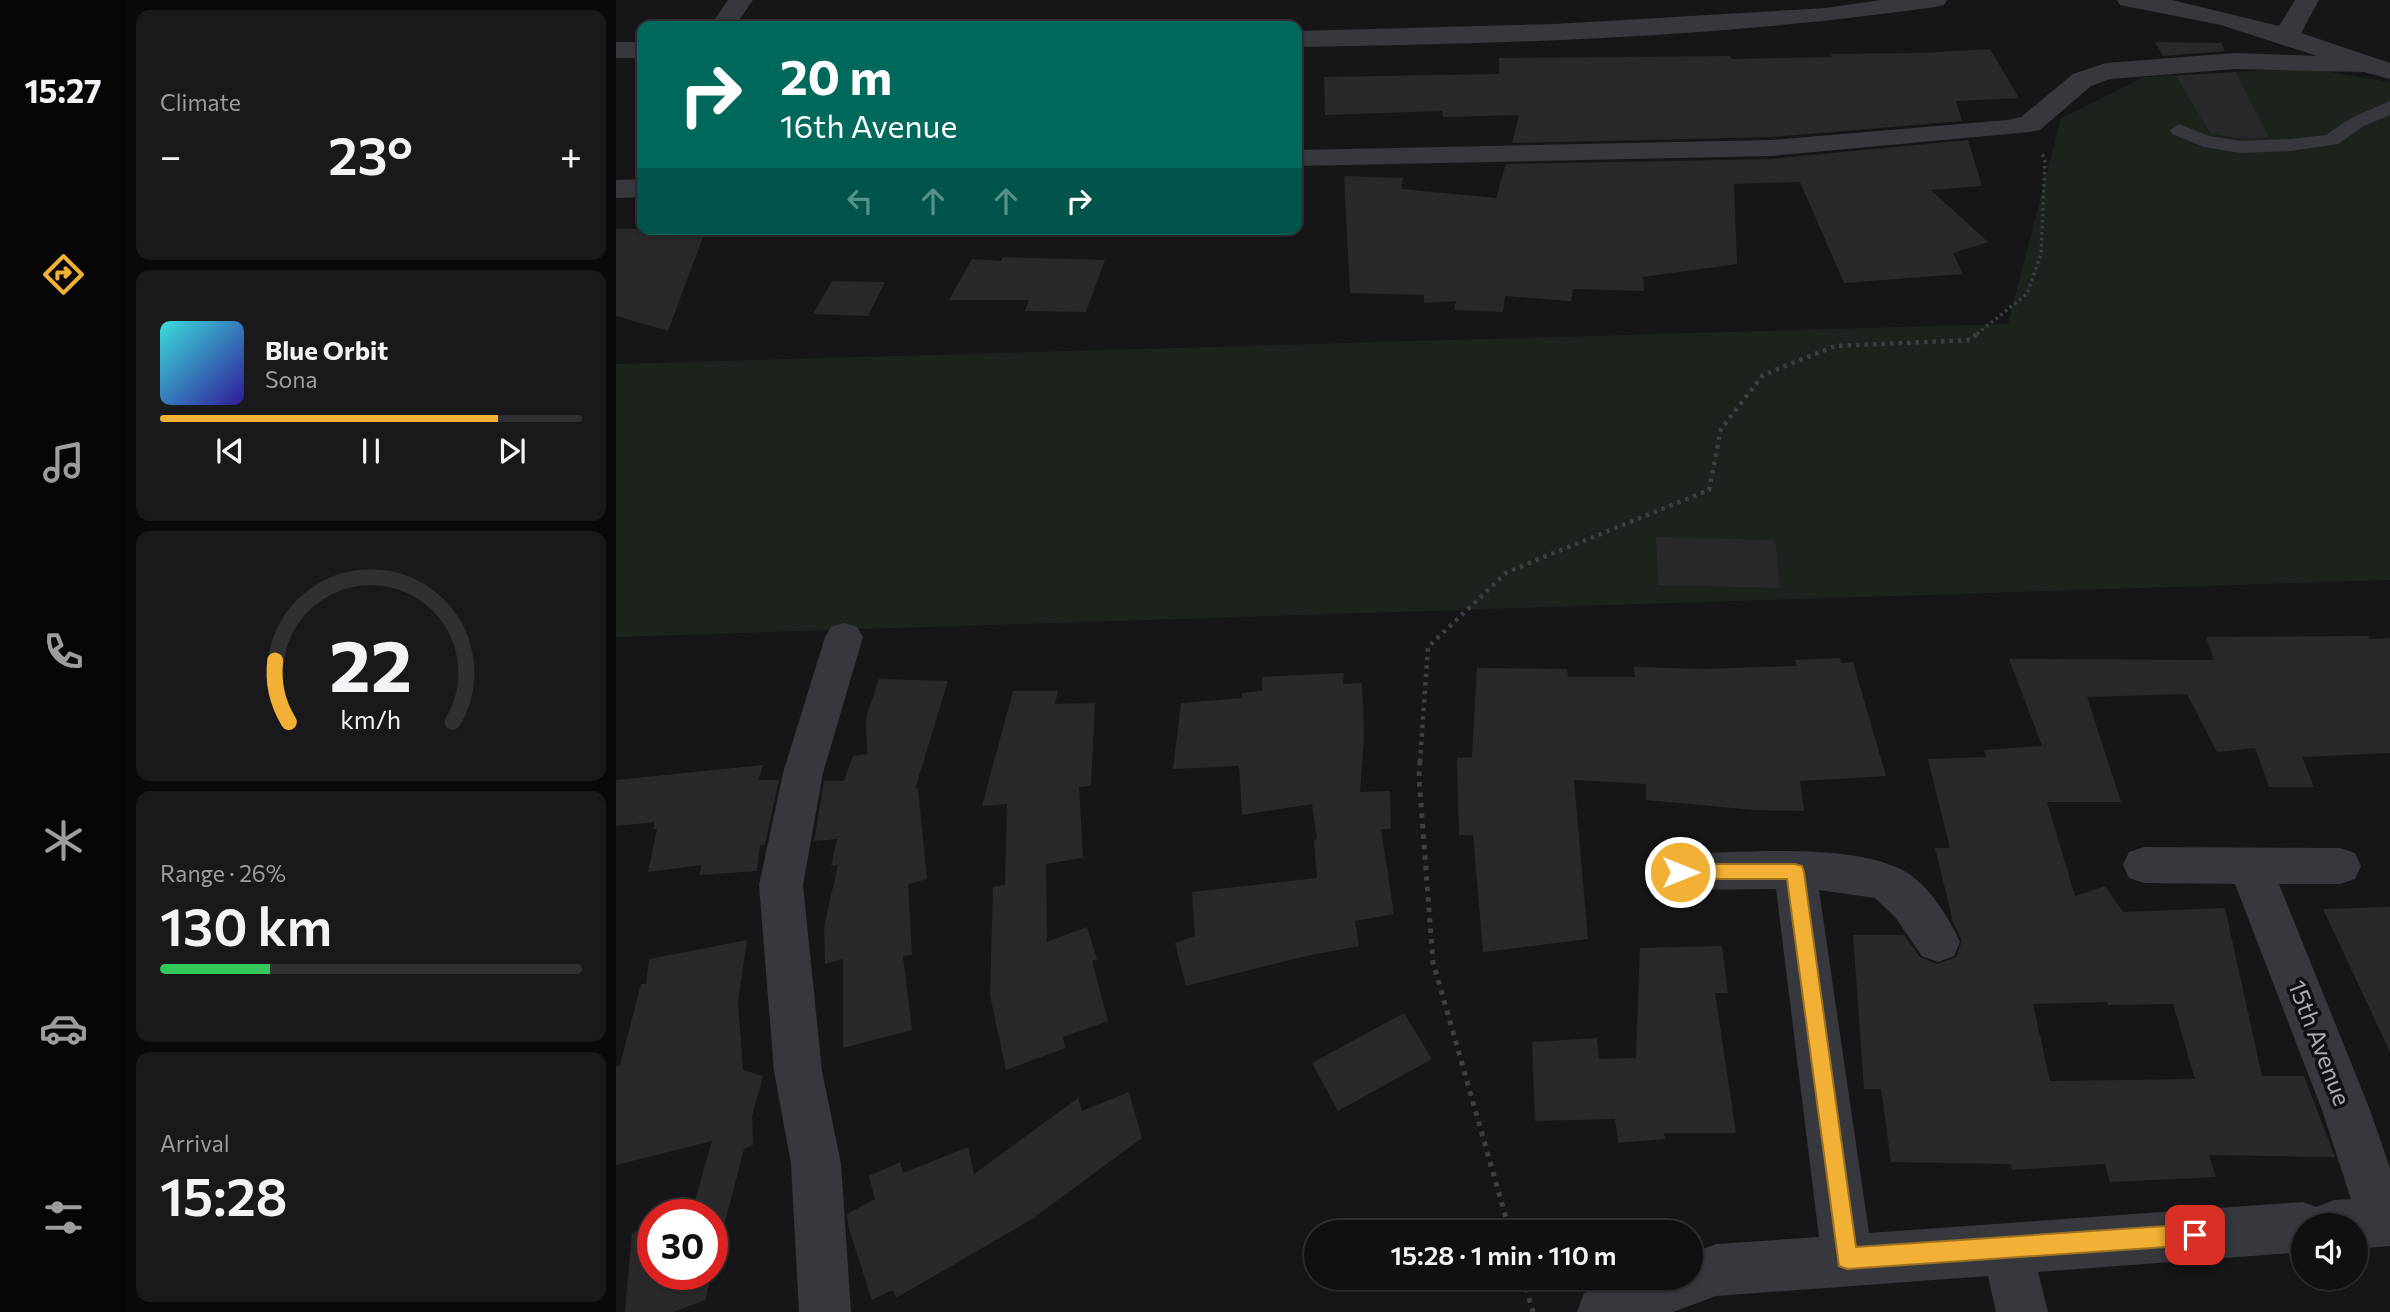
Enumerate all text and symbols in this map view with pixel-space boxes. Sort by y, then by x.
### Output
text: 20 m [780,45,892,105]
icon: right [665,49,756,140]
text: 15:27 [24,70,102,110]
text: Climate [160,88,241,116]
text: 16th Avenue [780,105,957,145]
text: 23° [328,122,413,186]
text: − [160,131,182,178]
text: + [560,131,582,178]
icon: left [841,182,879,220]
icon: ahead [914,182,952,220]
icon: ahead [987,182,1025,220]
icon: right [1060,182,1098,220]
icon: directions [39,250,88,299]
text: Blue Orbit [265,334,388,365]
text: Sona [265,365,317,393]
icon: previous [211,432,249,470]
icon: pause [352,432,390,470]
icon: next [493,432,531,470]
icon: music [39,438,88,487]
text: 22 [330,618,412,707]
icon: phone [39,627,88,676]
text: km/h [341,704,401,734]
icon: climate [39,816,88,865]
position arrow [1643,835,1717,909]
text: Range · 26% [160,859,286,887]
text: 130 km [160,893,332,957]
street label: 15th Avenue [2283,976,2358,1109]
icon: car [39,1004,88,1053]
text: Arrival [160,1129,230,1157]
text: 15:28 [160,1163,288,1227]
icon: filters [39,1193,88,1242]
speed limit sign: 30 [637,1199,728,1290]
pin [2165,1205,2225,1265]
map controls [2291,1213,2368,1290]
button: sound [2291,1213,2368,1290]
icon: arrive [2176,1216,2214,1254]
text: 15:28 · 1 min · 110 m [1390,1239,1617,1270]

